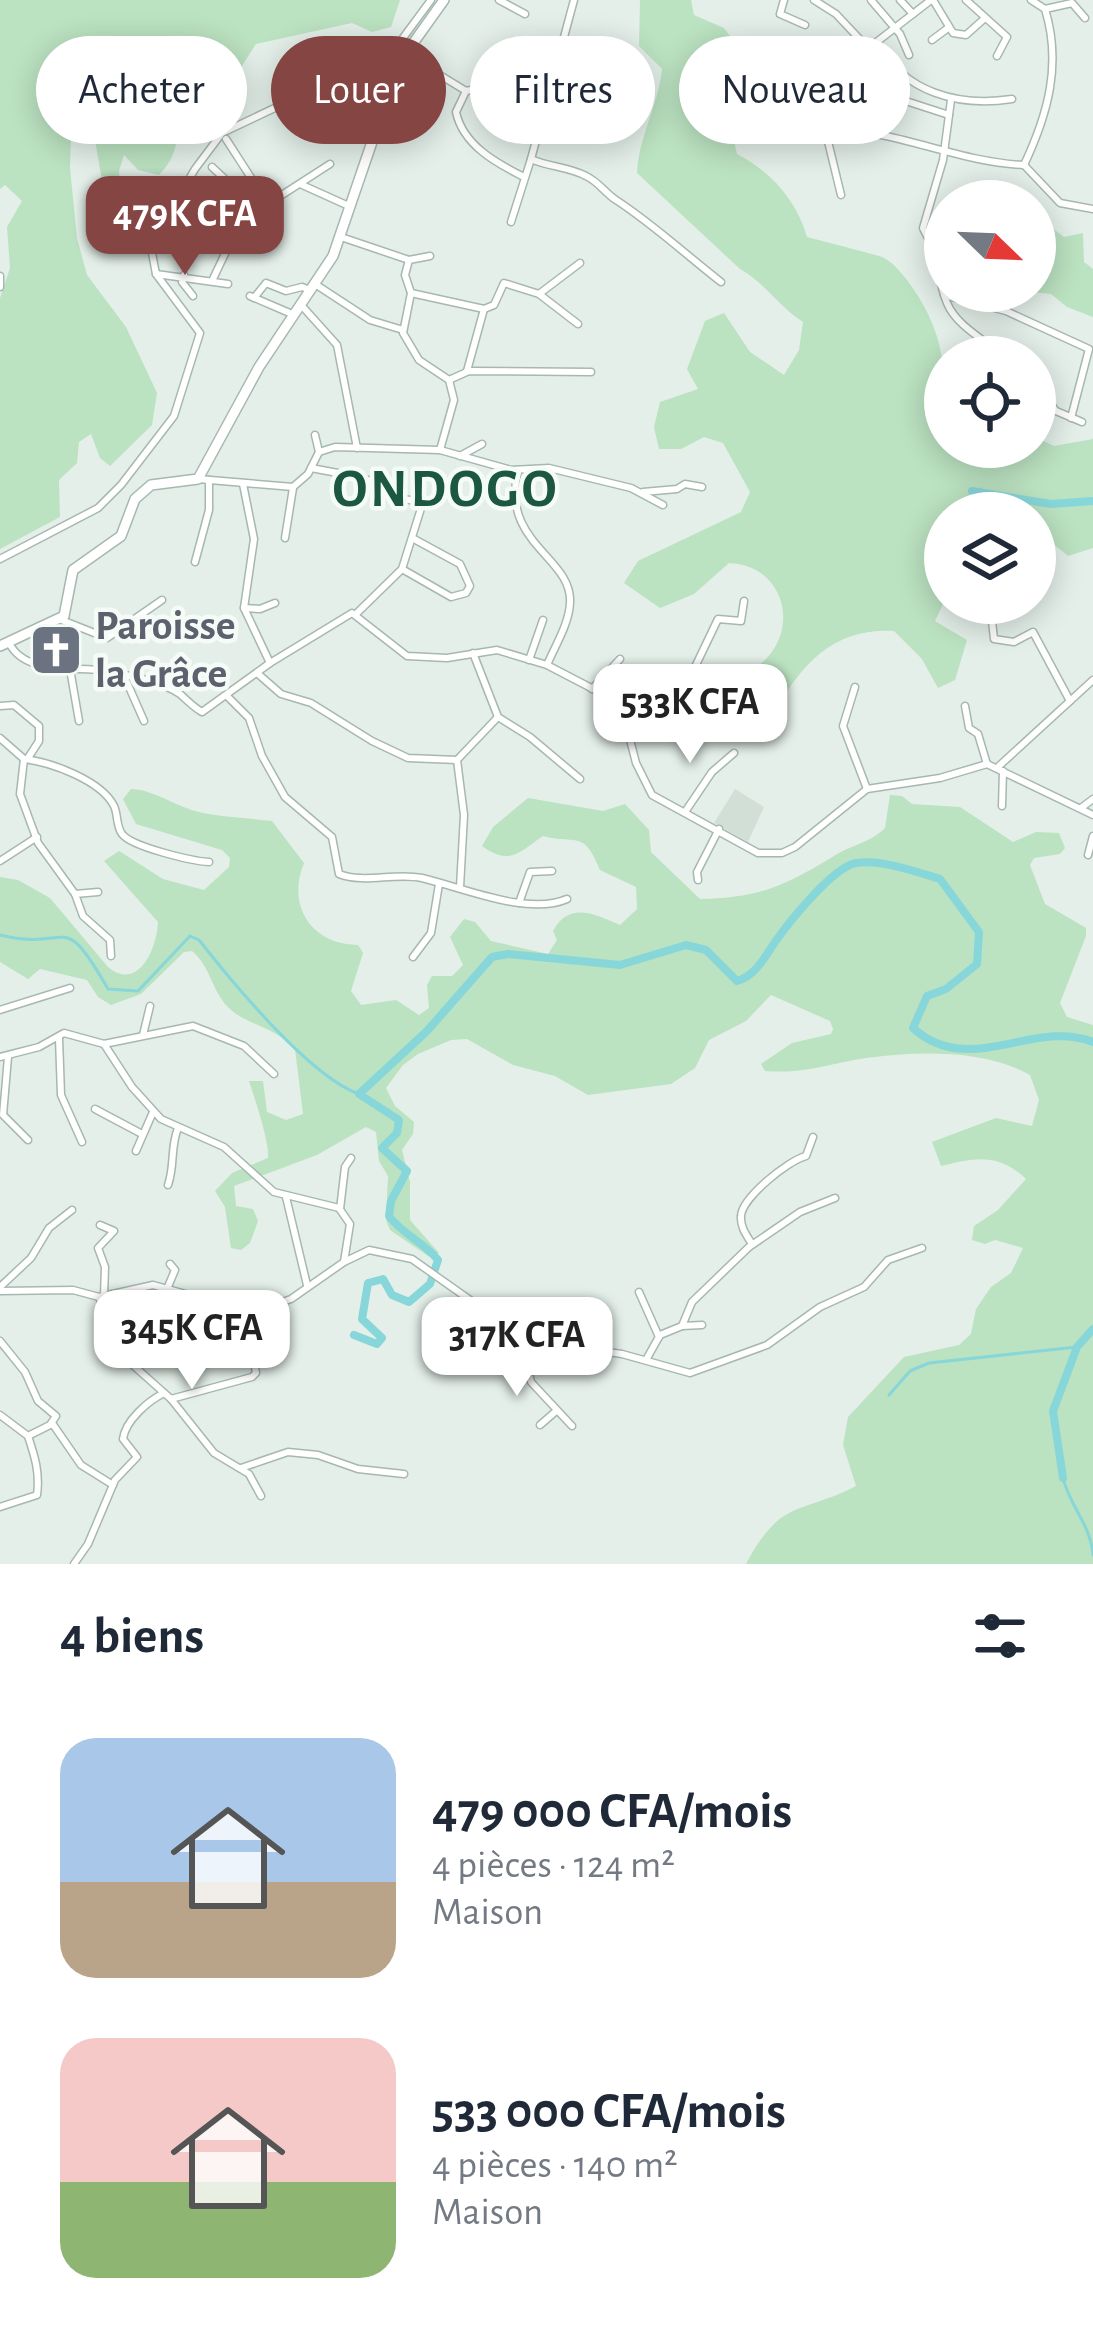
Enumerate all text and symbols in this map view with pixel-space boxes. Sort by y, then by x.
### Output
chip: Acheter [36,36,247,144]
chip: Louer [271,36,446,144]
chip: Filtres [470,36,655,144]
chip: Nouveau [679,36,910,144]
pin: 479K CFA [61,176,309,278]
north arrow [924,180,1056,312]
map controls [924,180,1056,624]
text: 479K CFA [113,195,257,234]
button: locate [924,336,1056,468]
district label: ONDOGO [332,463,560,517]
button: layers [924,492,1056,624]
place label: Paroisse la Grâce [95,605,236,695]
church icon: Paroisse la Grâce [28,622,84,678]
pin: 533K CFA [566,664,814,766]
text: 533K CFA [620,683,760,722]
pin: 345K CFA [68,1290,316,1392]
pin: 317K CFA [393,1297,641,1399]
text: 345K CFA [121,1309,263,1348]
text: 317K CFA [449,1316,585,1355]
icon: filters [967,1603,1033,1669]
text: 4 biens [60,1611,204,1662]
icon: home [156,1786,300,1930]
text: 479 000 CFA/mois [432,1786,792,1837]
text: 4 pièces · 124 m² [432,1846,675,1885]
text: Maison [432,1893,543,1932]
icon: home [156,2086,300,2230]
text: 533 000 CFA/mois [432,2086,786,2137]
text: 4 pièces · 140 m² [432,2146,678,2185]
text: Maison [432,2193,543,2232]

